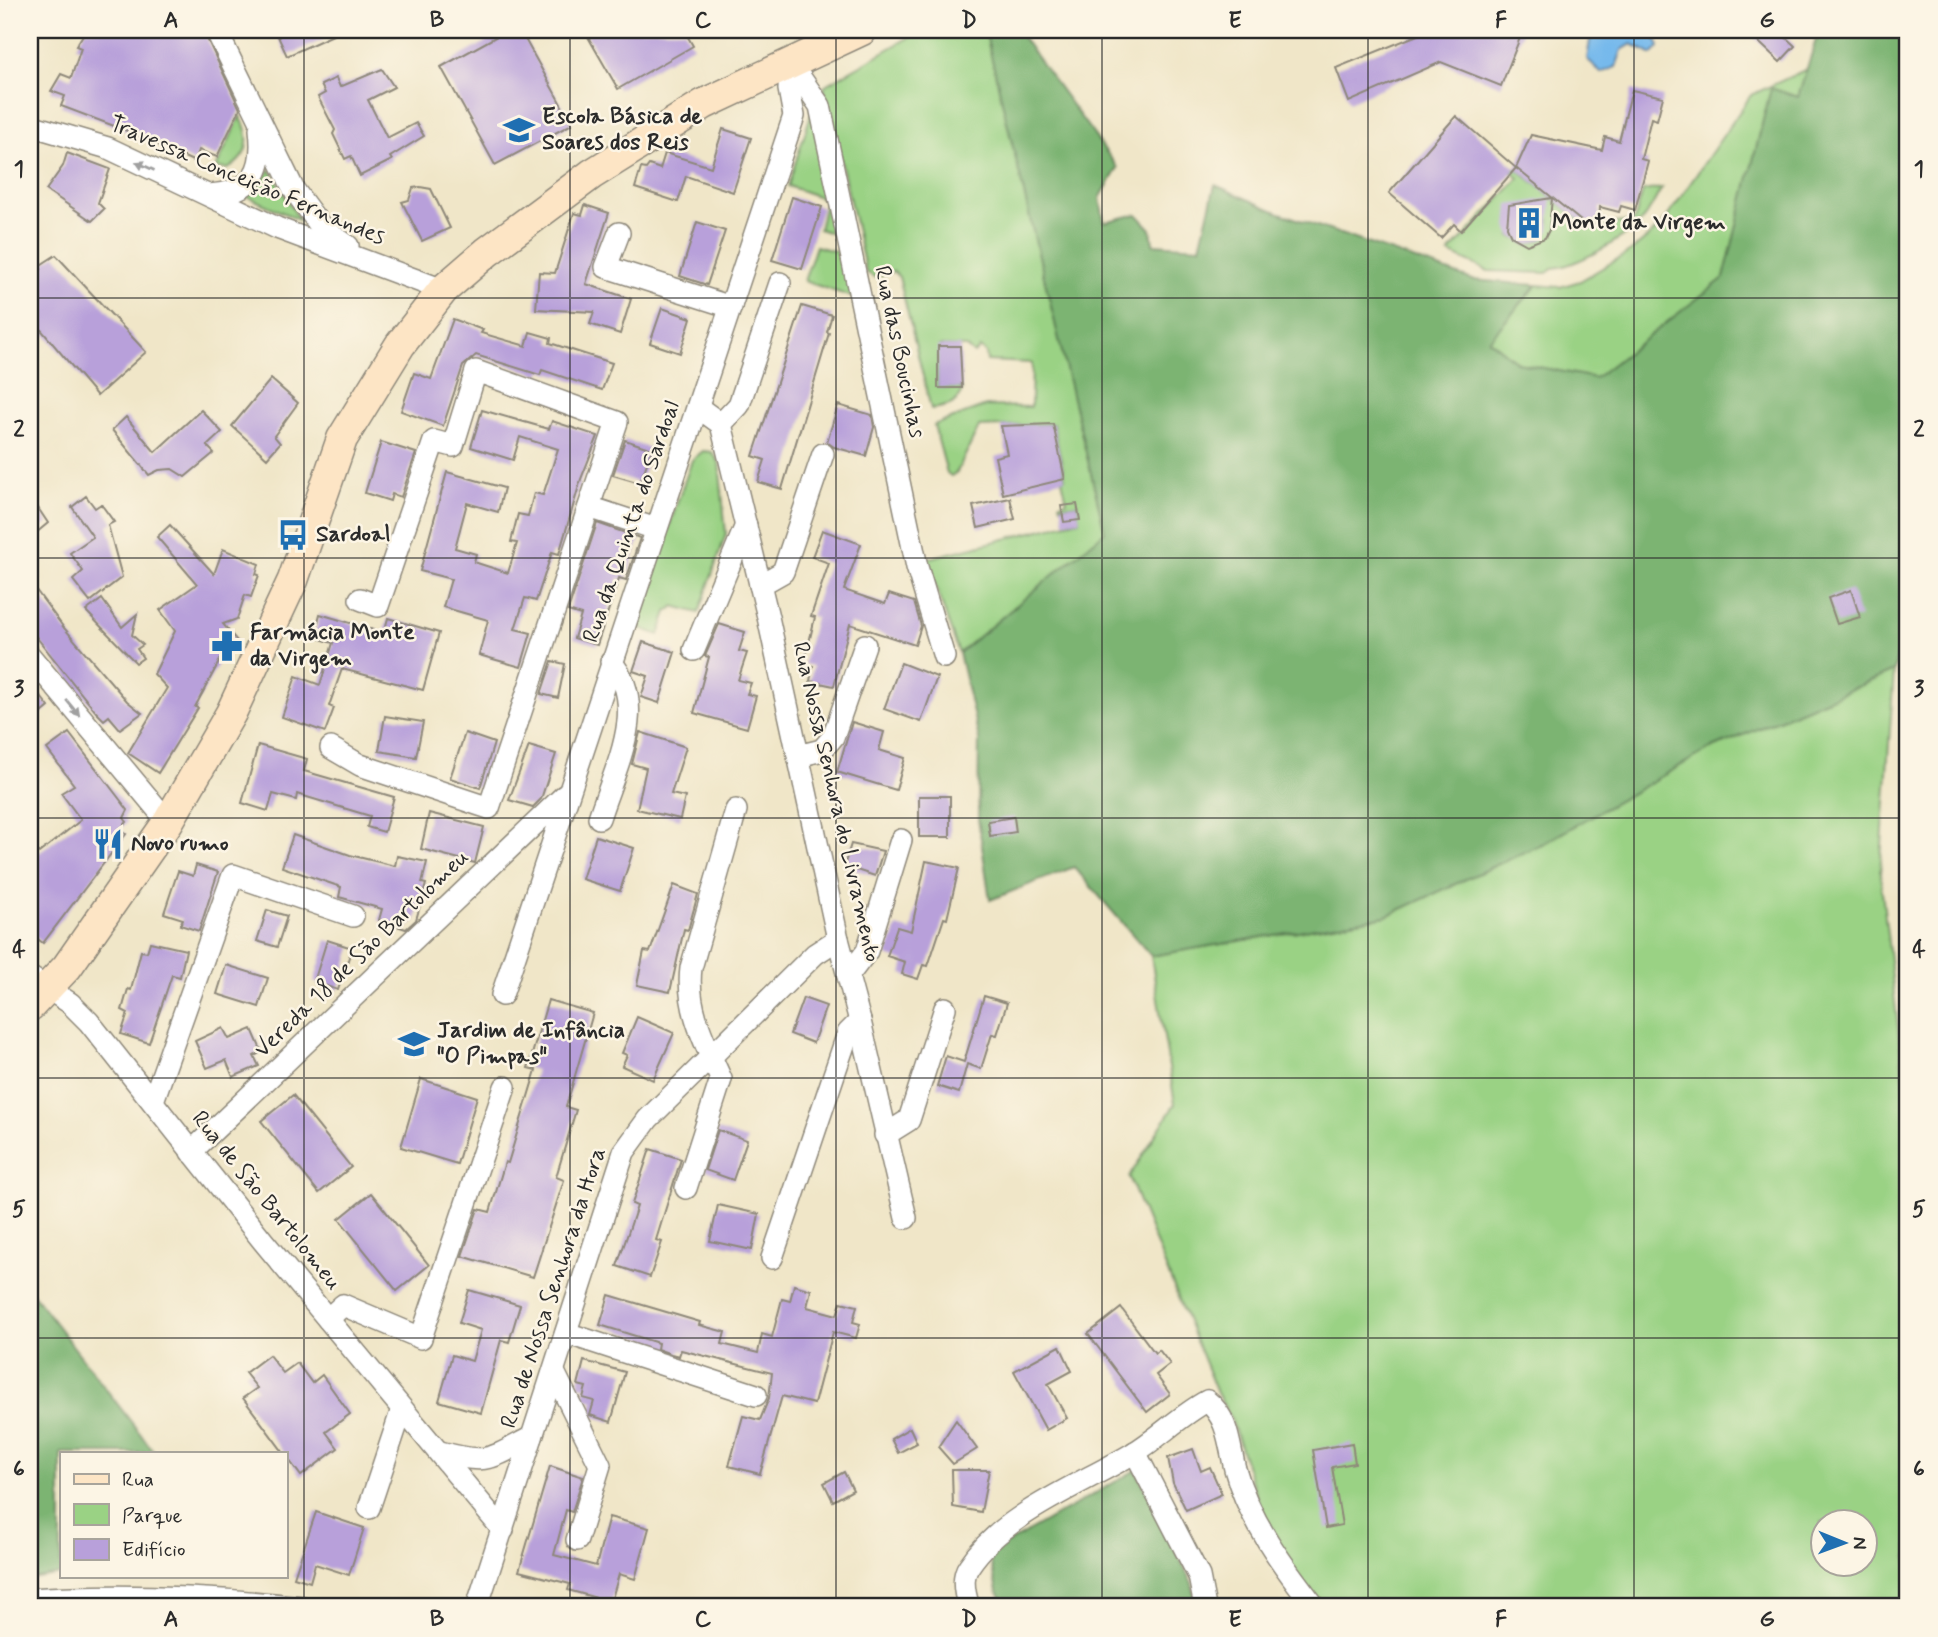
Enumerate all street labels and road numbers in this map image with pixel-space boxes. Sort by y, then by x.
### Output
street label: Travessa Conceição Fernandes [104,109,390,253]
street label: Rua das Boucinhas [866,263,932,441]
street label: Rua da Quinta do Sardoal [576,397,688,647]
street label: Rua Nossa Senhora do Livramento [785,639,887,965]
street label: Vereda 18 de São Bartolomeu [248,843,476,1065]
street label: Rua de São Bartolomeu [184,1105,348,1297]
street label: Rua de Nossa Senhora da Hora [494,1144,614,1432]

